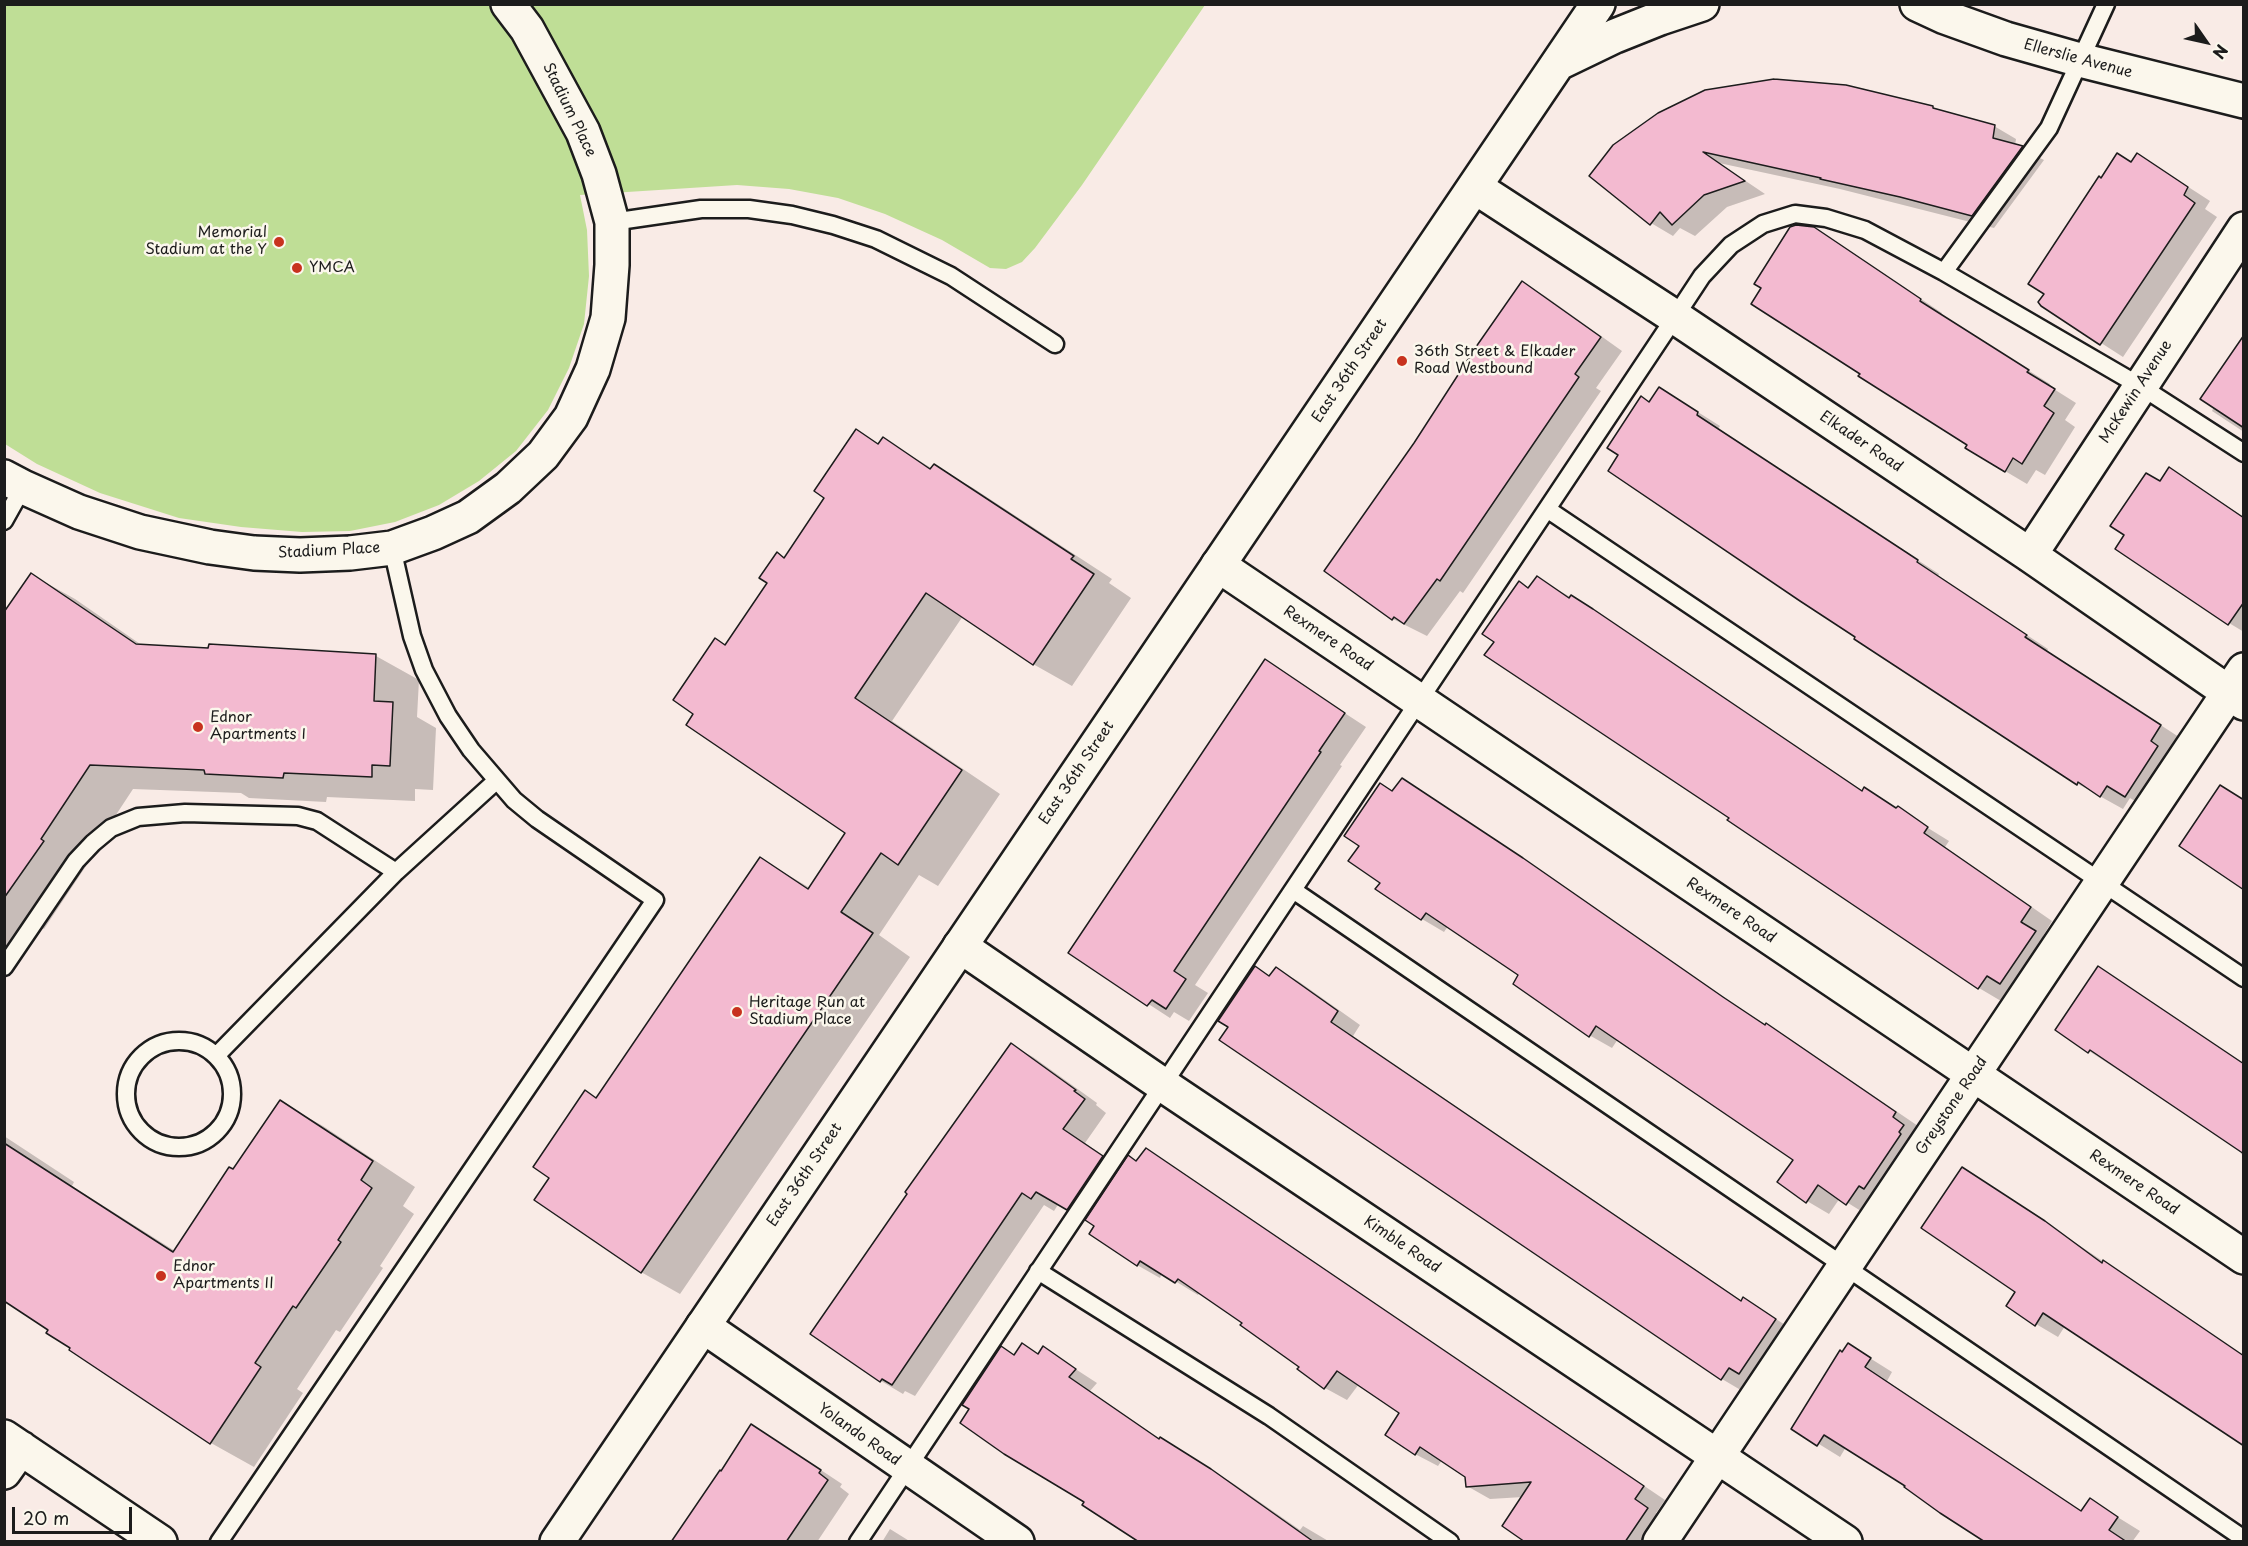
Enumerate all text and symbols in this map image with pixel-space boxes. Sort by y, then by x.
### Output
north arrow [2176,12,2236,72]
street label: Ellerslie Avenue [2022,36,2134,82]
text: N [2207,40,2234,64]
street label: Stadium Place [538,60,600,160]
place label: Memorial Stadium at the Y [145,224,267,259]
marker: Memorial Stadium at the Y [272,235,286,249]
place label: YMCA [309,259,355,277]
marker: YMCA [290,261,304,275]
street label: East 36th Street [1309,316,1391,426]
street label: McKewin Avenue [2096,337,2176,447]
place label: 36th Street & Elkader Road Westbound [1414,343,1575,378]
marker: 36th Street & Elkader Road Westbound [1395,354,1409,368]
street label: Elkader Road [1816,408,1906,476]
street label: Stadium Place [277,539,381,563]
street label: Rexmere Road [1280,602,1376,676]
place label: Ednor Apartments I [210,709,306,744]
street label: East 36th Street [1036,718,1118,828]
marker: Ednor Apartments I [191,720,205,734]
street label: Rexmere Road [1683,874,1779,948]
place label: Heritage Run at Stadium Place [749,994,865,1029]
marker: Heritage Run at Stadium Place [730,1005,744,1019]
street label: Greystone Road [1912,1053,1992,1159]
street label: East 36th Street [764,1120,846,1230]
street label: Rexmere Road [2086,1146,2182,1220]
street label: Kimble Road [1360,1213,1444,1277]
place label: Ednor Apartments II [173,1258,274,1293]
marker: Ednor Apartments II [154,1269,168,1283]
street label: Yolando Road [814,1400,904,1470]
scale bar [15,1495,135,1533]
text: 20 m [23,1504,69,1531]

